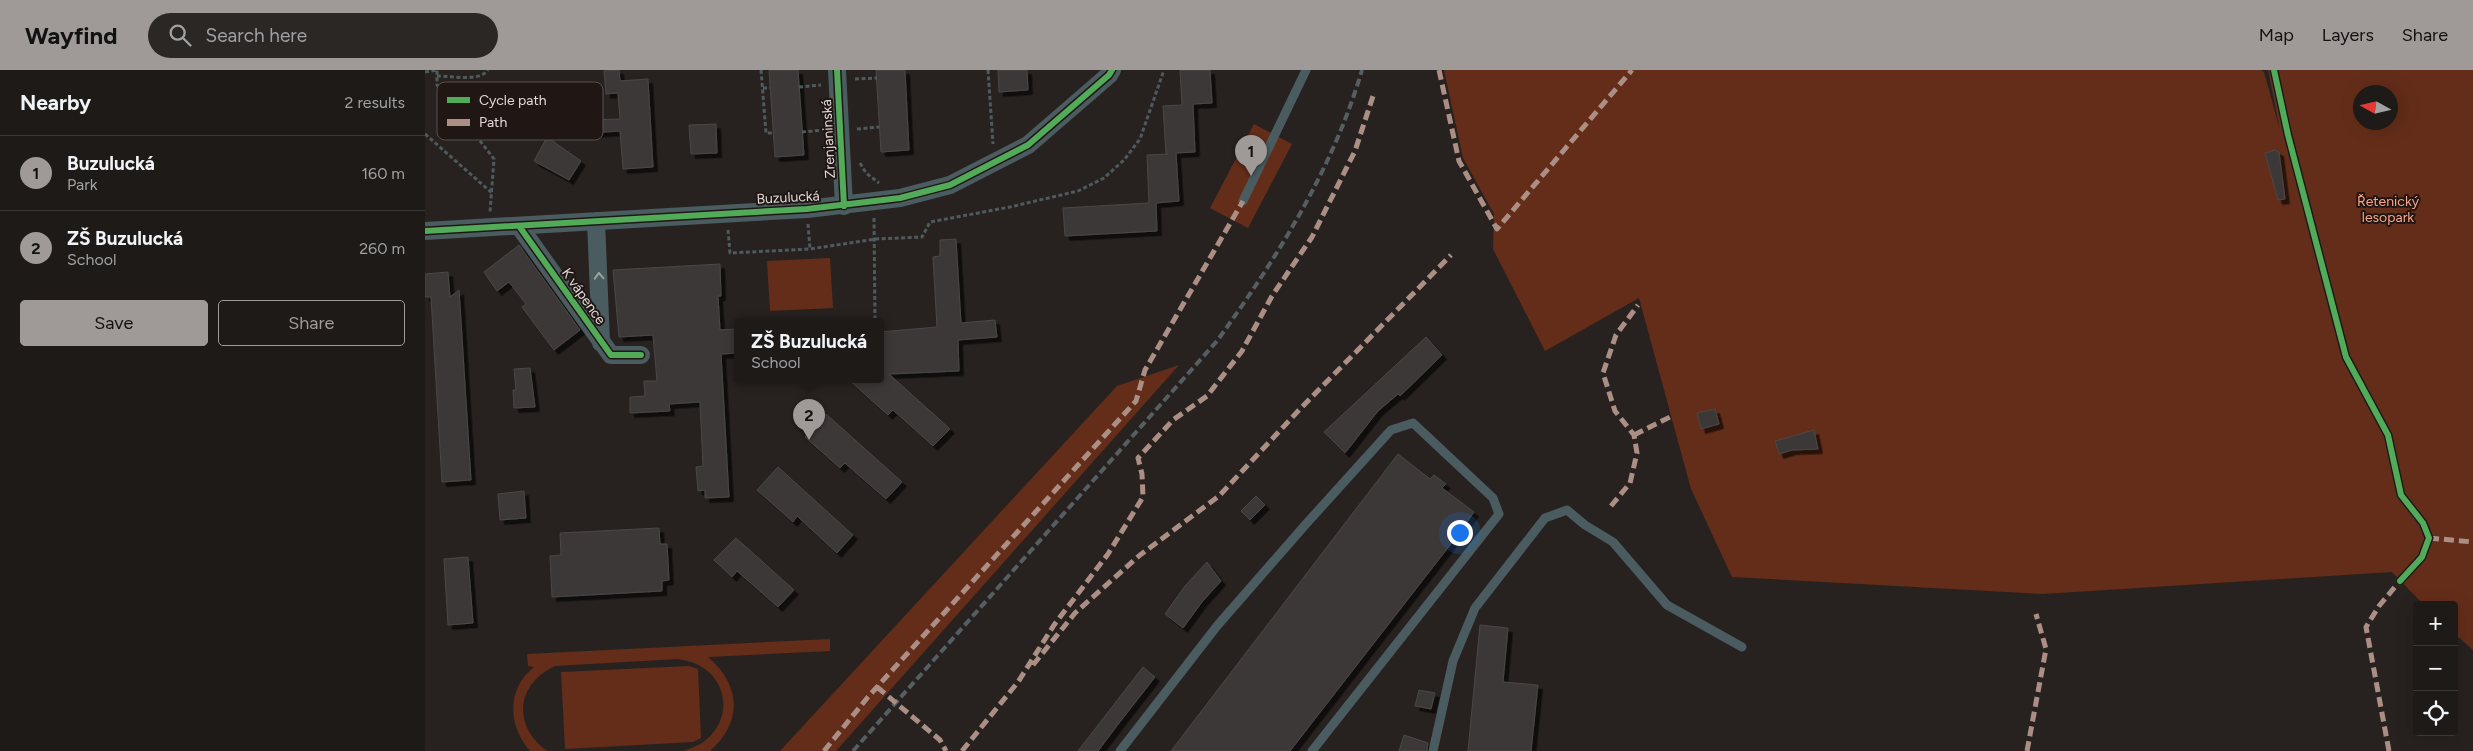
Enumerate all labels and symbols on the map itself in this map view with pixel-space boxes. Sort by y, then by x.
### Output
legend [437,82,603,140]
north arrow [2353,85,2398,130]
text: Cycle path [479,92,547,109]
street label: Zrenjaninská [818,99,839,179]
text: Path [479,114,507,131]
pin: 1 [1235,135,1267,176]
street label: Buzulucká [756,187,820,208]
park label: Řetenický lesopark [2357,193,2420,226]
street label: K vápence [558,265,609,328]
one-way arrow [593,272,604,280]
pin: 2 [793,399,825,440]
your location [1447,520,1473,546]

